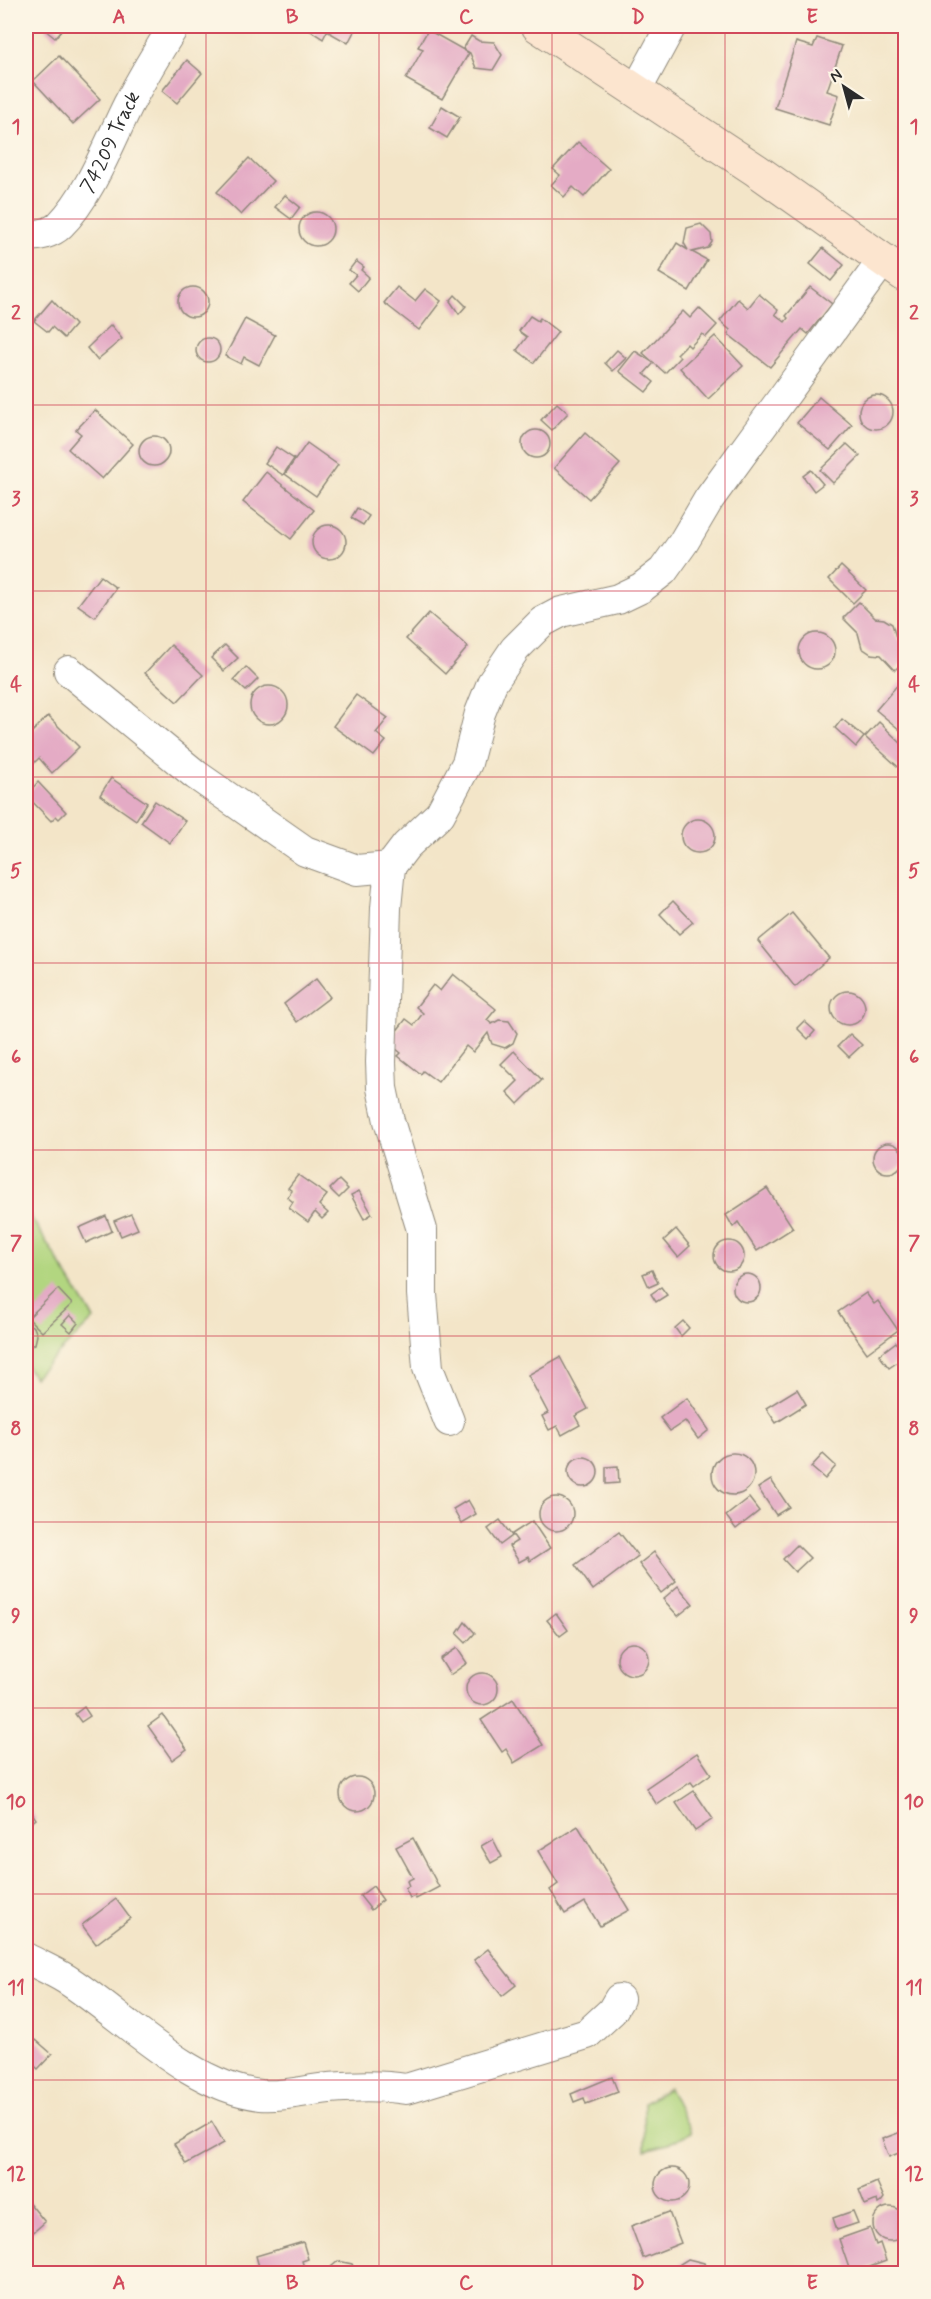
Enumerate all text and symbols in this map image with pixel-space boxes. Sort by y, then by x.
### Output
text: A [112,4,126,31]
text: B [286,4,299,31]
text: C [459,4,474,31]
text: D [631,4,645,31]
text: E [806,4,818,31]
north arrow [814,57,874,117]
text: N [826,64,847,88]
street label: 74209 Track [74,86,146,198]
text: 1 [12,114,20,141]
text: 1 [910,114,918,141]
text: 2 [11,300,21,327]
text: 2 [909,300,919,327]
text: 3 [11,486,21,513]
text: 3 [909,486,919,513]
text: 4 [10,672,22,699]
text: 4 [908,672,920,699]
text: 5 [10,858,22,885]
text: 5 [908,858,920,885]
text: 6 [11,1044,21,1071]
text: 6 [909,1044,919,1071]
text: 7 [10,1230,22,1257]
text: 7 [908,1230,920,1257]
text: 8 [10,1416,22,1443]
text: 8 [908,1416,920,1443]
text: 9 [11,1603,21,1630]
text: 9 [909,1603,919,1630]
text: 10 [6,1789,26,1816]
text: 10 [904,1789,924,1816]
text: 11 [7,1975,25,2002]
text: 11 [905,1975,923,2002]
text: 12 [6,2161,26,2188]
text: 12 [904,2161,924,2188]
text: A [112,2270,126,2297]
text: B [286,2270,299,2297]
text: C [459,2270,474,2297]
text: D [631,2270,645,2297]
text: E [806,2270,818,2297]

